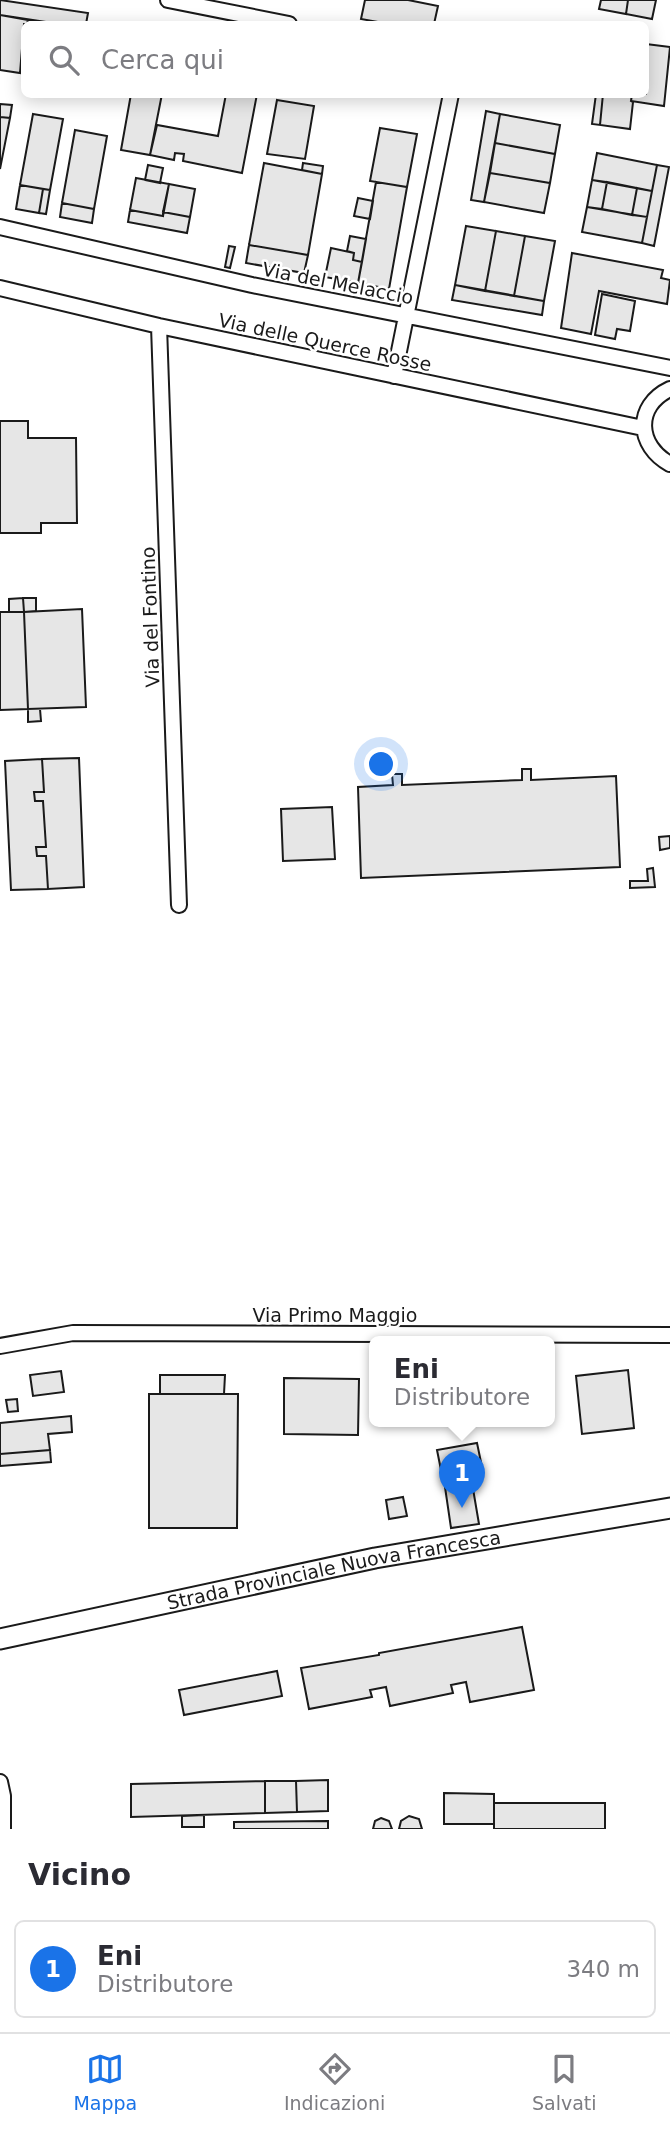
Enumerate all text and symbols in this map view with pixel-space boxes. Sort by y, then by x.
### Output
search box [21,21,649,98]
icon: search [45,41,83,79]
text: Cerca qui [101,45,224,75]
street label: Via del Melaccio [261,258,415,308]
street label: Via delle Querce Rosse [216,309,434,375]
street label: Via del Fontino [137,546,163,688]
your location [364,747,398,781]
street label: Via Primo Maggio [253,1304,418,1326]
popup [369,1336,555,1427]
text: Eni [394,1354,439,1384]
text: Distributore [394,1384,530,1410]
pin: 1 [439,1450,485,1508]
street label: Strada Provinciale Nuova Francesca [165,1526,502,1614]
text: Vicino [28,1857,131,1892]
text: Eni [97,1941,142,1971]
text: 1 [45,1956,61,1982]
text: 340 m [566,1956,640,1982]
text: Distributore [97,1971,233,1997]
tab: Mappa [73,2050,137,2114]
tab: Indicazioni [284,2050,385,2114]
tab: Salvati [532,2050,597,2114]

